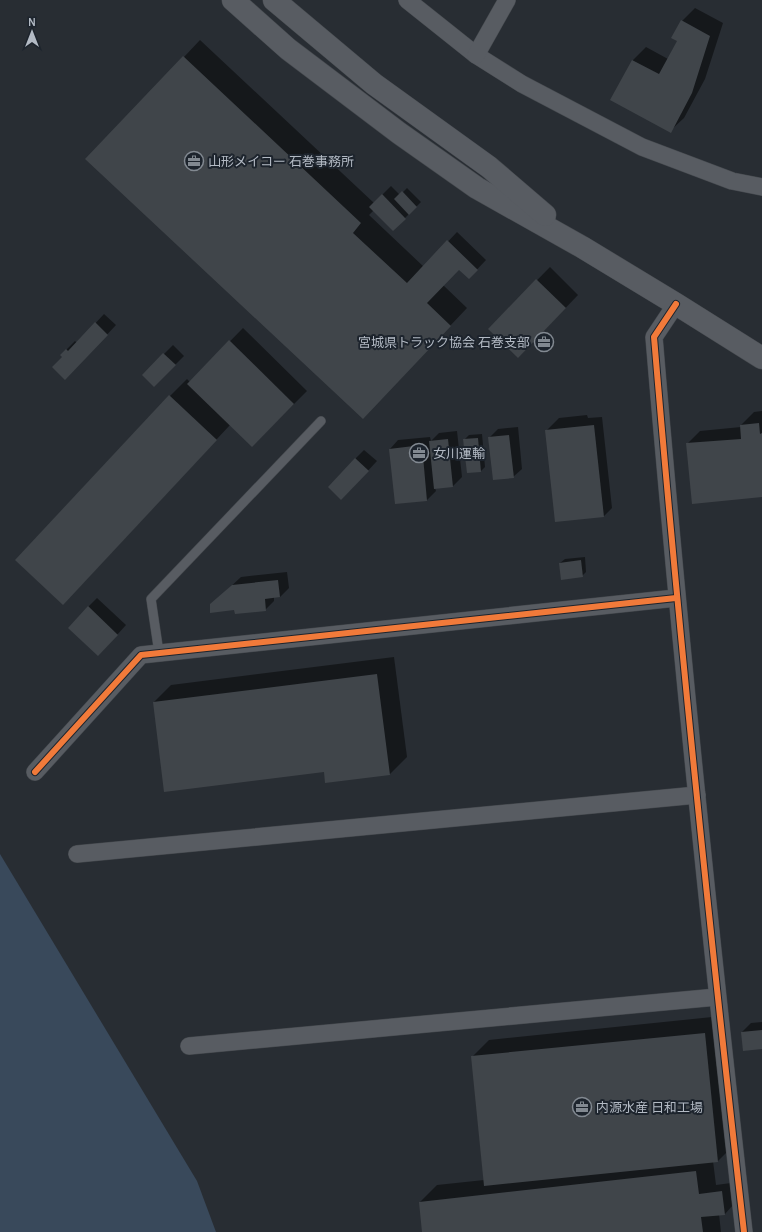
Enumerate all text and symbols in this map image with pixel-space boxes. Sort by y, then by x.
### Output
north arrow [12,12,52,52]
text: N [28,16,36,29]
office icon: 山形メイコー 石巻事務所 [183,150,205,172]
place label: 山形メイコー 石巻事務所 [208,154,354,169]
office icon: 宮城県トラック協会 石巻支部 [533,331,555,353]
place label: 宮城県トラック協会 石巻支部 [358,335,530,350]
office icon: 女川運輸 [408,442,430,464]
place label: 女川運輸 [433,446,485,461]
office icon: 内源水産 日和工場 [571,1096,593,1118]
place label: 内源水産 日和工場 [596,1100,703,1115]

